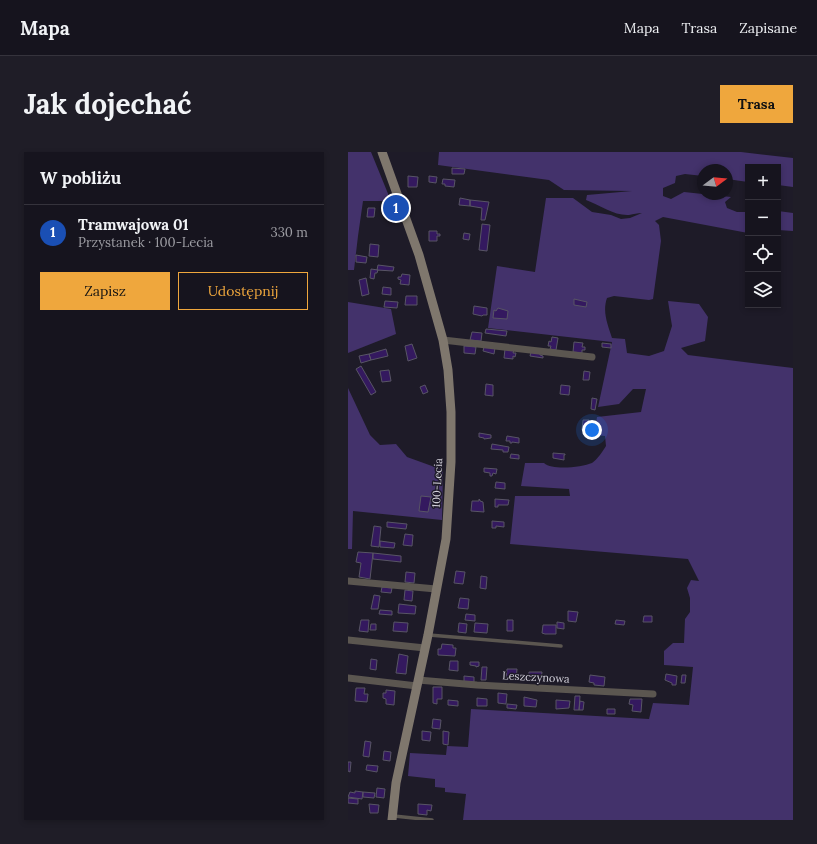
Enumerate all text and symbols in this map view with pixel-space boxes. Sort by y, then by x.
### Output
text: Mapa [20,16,70,40]
text: Mapa [624,19,659,37]
text: Trasa [681,19,717,37]
text: Zapisane [739,19,797,37]
button: Trasa [720,85,793,123]
text: Jak dojechać [24,86,192,122]
north arrow [697,164,733,200]
map controls [745,164,781,308]
button: + [745,164,781,200]
text: W pobliżu [40,167,121,189]
pin: 1 [383,193,409,223]
button: − [745,200,781,236]
text: Tramwajowa 01 [78,215,189,234]
text: 1 [50,224,56,241]
text: 330 m [270,224,308,241]
text: Przystanek · 100-Lecia [78,234,214,251]
button: locate [745,236,781,272]
button: Zapisz [40,272,170,310]
button: Udostępnij [178,272,308,310]
button: layers [745,272,781,308]
your location [582,420,602,440]
street label: 100-Lecia [429,457,445,508]
street label: Leszczynowa [502,668,570,686]

